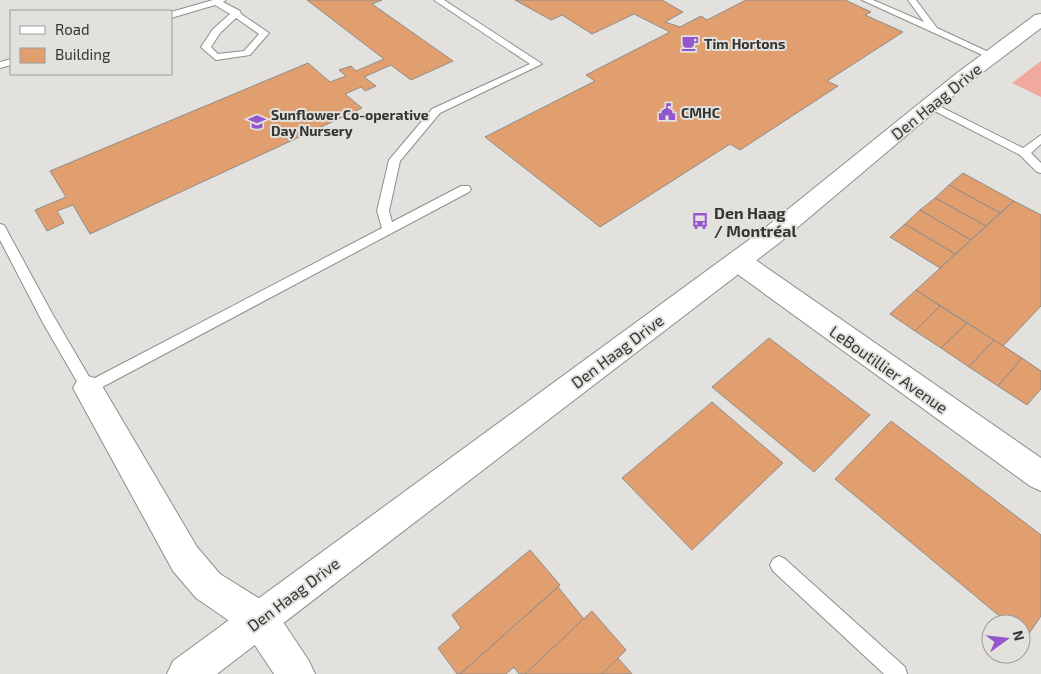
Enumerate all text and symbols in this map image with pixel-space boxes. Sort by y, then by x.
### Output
legend [10,10,172,75]
text: Road [55,20,90,38]
cafe icon: Tim Hortons [680,33,700,53]
place label: Tim Hortons [704,35,785,52]
text: Building [55,45,111,63]
street label: Den Haag Drive [887,59,985,143]
public building icon: CMHC [657,102,677,122]
place label: CMHC [681,104,720,121]
place label: Sunflower Co-operative Day Nursery [271,106,429,139]
school or university icon: Sunflower Co-operative Day Nursery [247,112,267,132]
place label: Den Haag / Montréal [714,203,797,240]
bus stop icon: Den Haag / Montréal [690,211,710,231]
street label: Den Haag Drive [567,310,667,392]
street label: LeBoutillier Avenue [826,321,952,417]
street label: Den Haag Drive [243,553,343,635]
north arrow [981,614,1031,664]
text: N [1010,628,1029,643]

